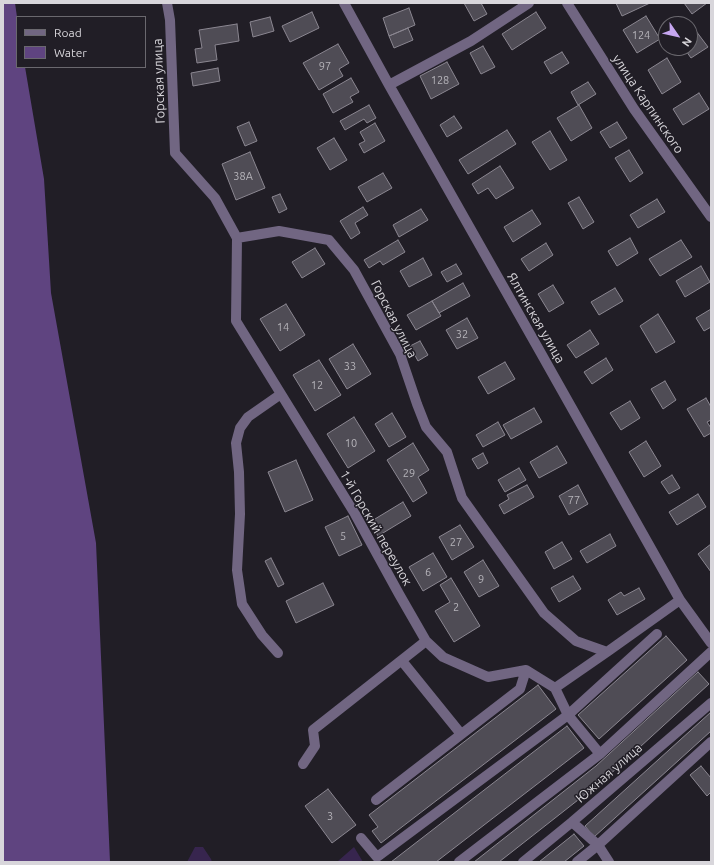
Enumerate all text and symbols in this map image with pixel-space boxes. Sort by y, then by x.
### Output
legend [16,16,146,68]
north arrow [658,16,698,56]
text: Road [54,26,82,39]
house number: 124 [632,28,650,42]
text: N [680,35,694,49]
street label: Горская улица [150,38,168,124]
text: Water [54,46,87,59]
street label: улица Карпинского [609,51,687,157]
house number: 97 [319,59,331,73]
house number: 128 [431,73,449,87]
house number: 38А [233,169,253,183]
street label: Ялтинская улица [504,270,568,366]
street label: Горская улица [368,277,420,361]
house number: 14 [277,320,289,334]
house number: 32 [456,327,468,341]
house number: 33 [344,359,356,373]
house number: 12 [311,378,323,392]
house number: 10 [345,436,357,450]
house number: 29 [403,466,415,480]
street label: 1-й Горский переулок [337,468,415,588]
house number: 77 [568,493,580,507]
house number: 5 [340,529,346,543]
house number: 27 [450,535,462,549]
house number: 6 [425,565,431,579]
house number: 9 [478,572,484,586]
house number: 2 [453,600,459,614]
street label: Южная улица [573,740,645,806]
house number: 3 [327,809,333,823]

